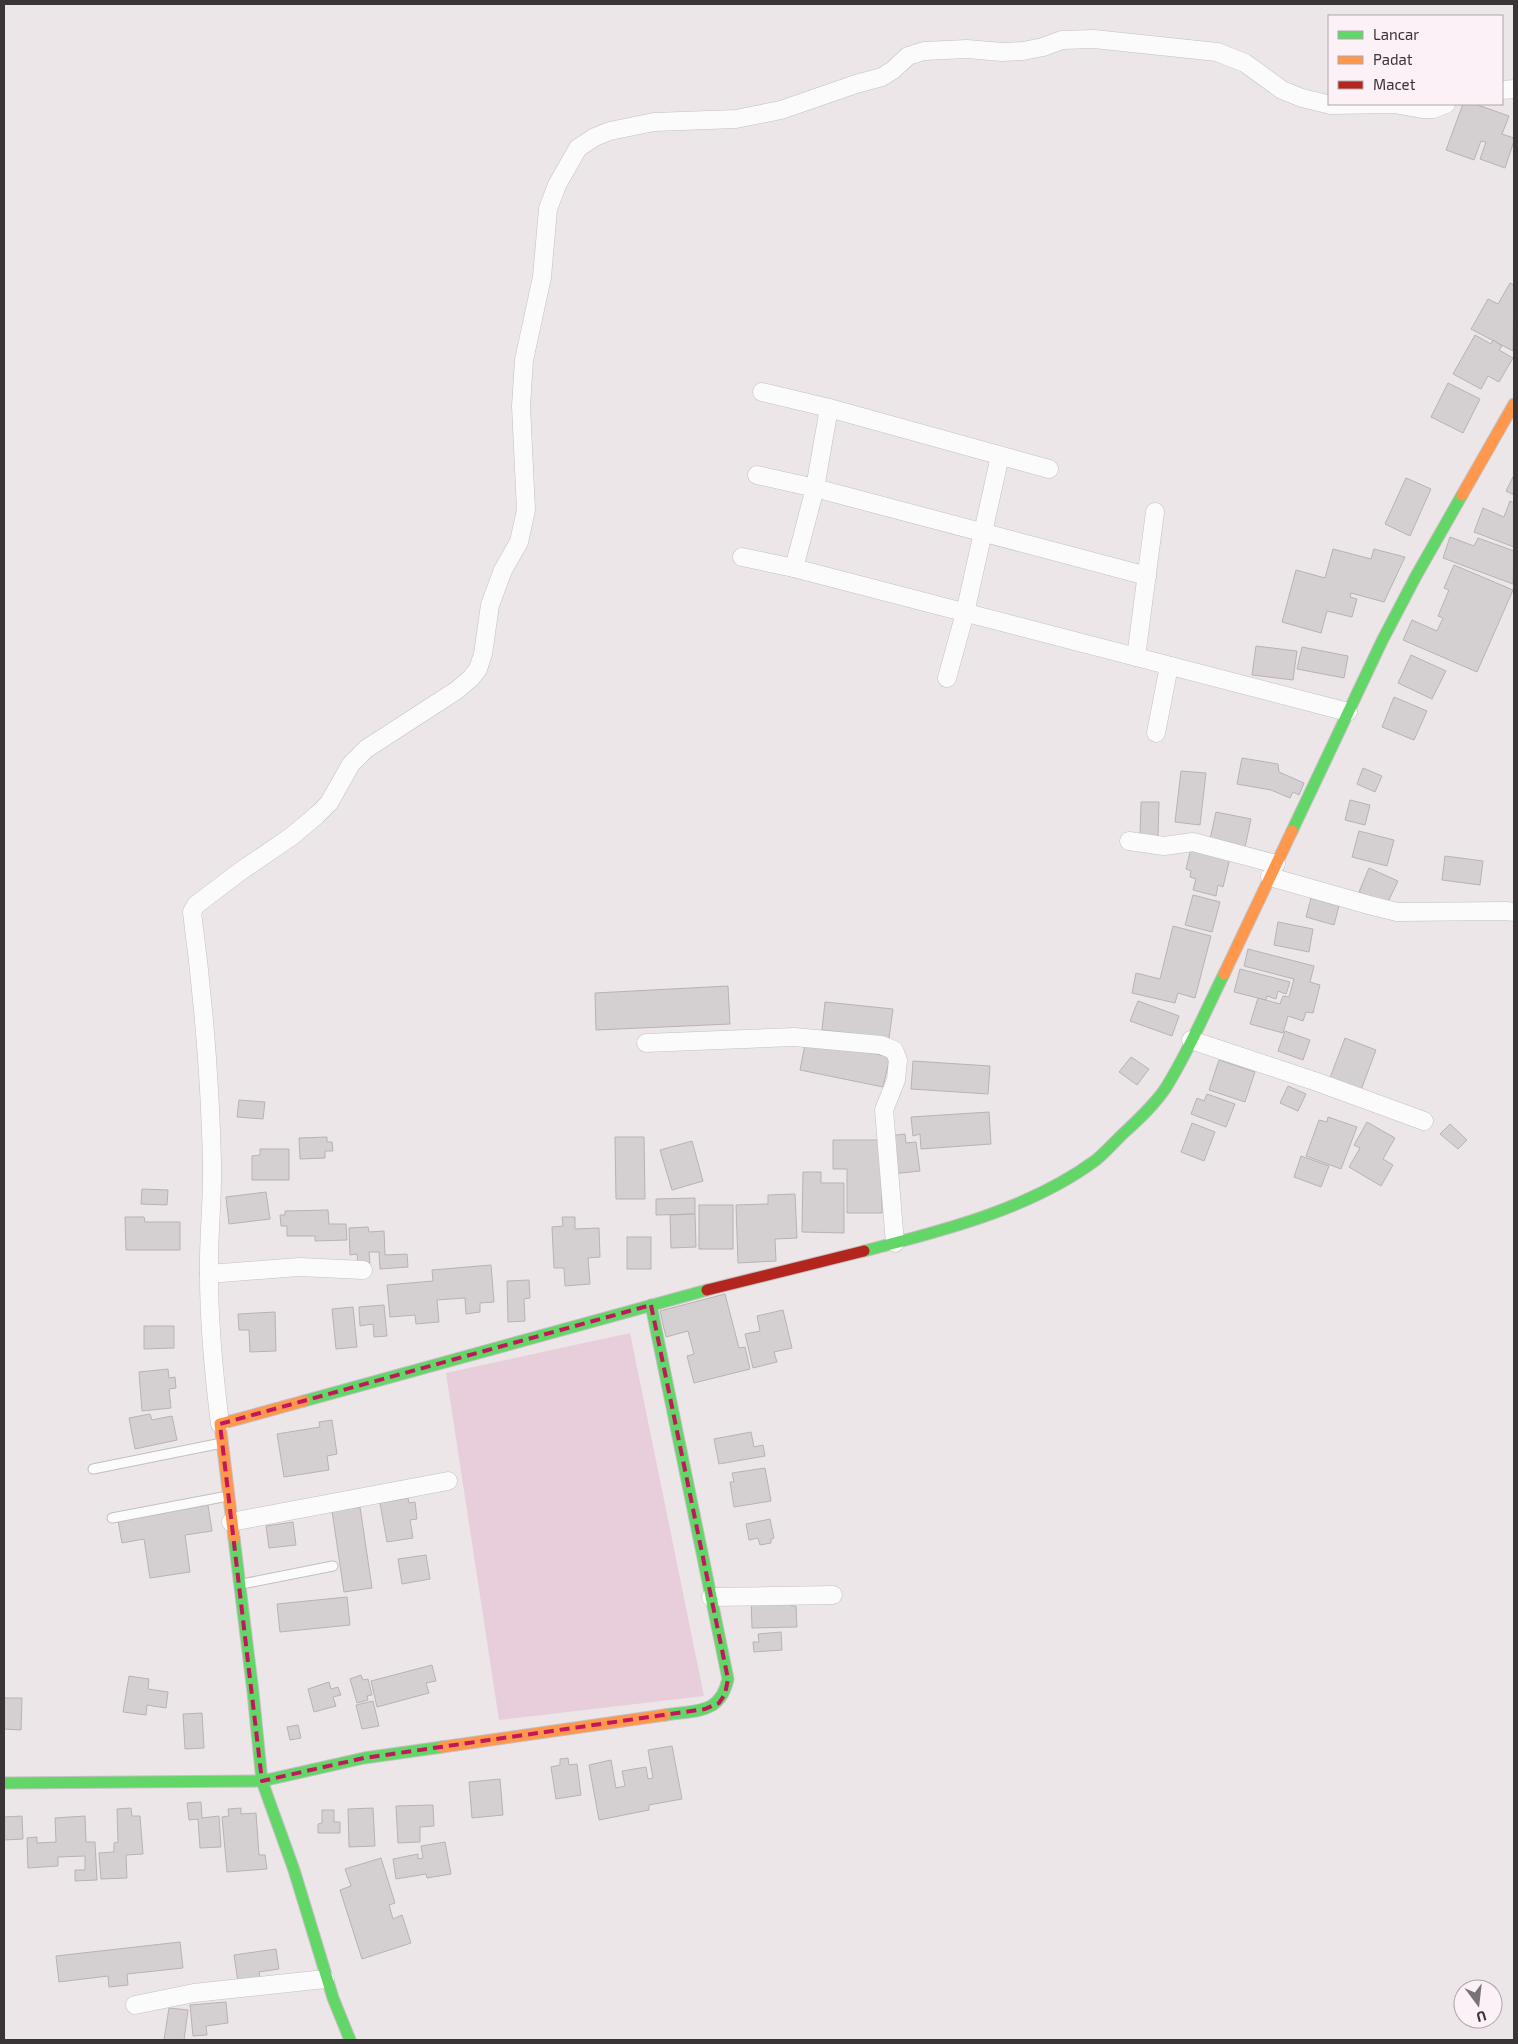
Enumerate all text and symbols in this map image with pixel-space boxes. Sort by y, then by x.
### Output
legend [1328,15,1503,105]
text: Lancar [1373,25,1419,43]
text: Padat [1373,50,1413,68]
text: Macet [1373,75,1416,93]
north arrow [1453,1979,1503,2029]
text: U [1475,2008,1488,2026]

